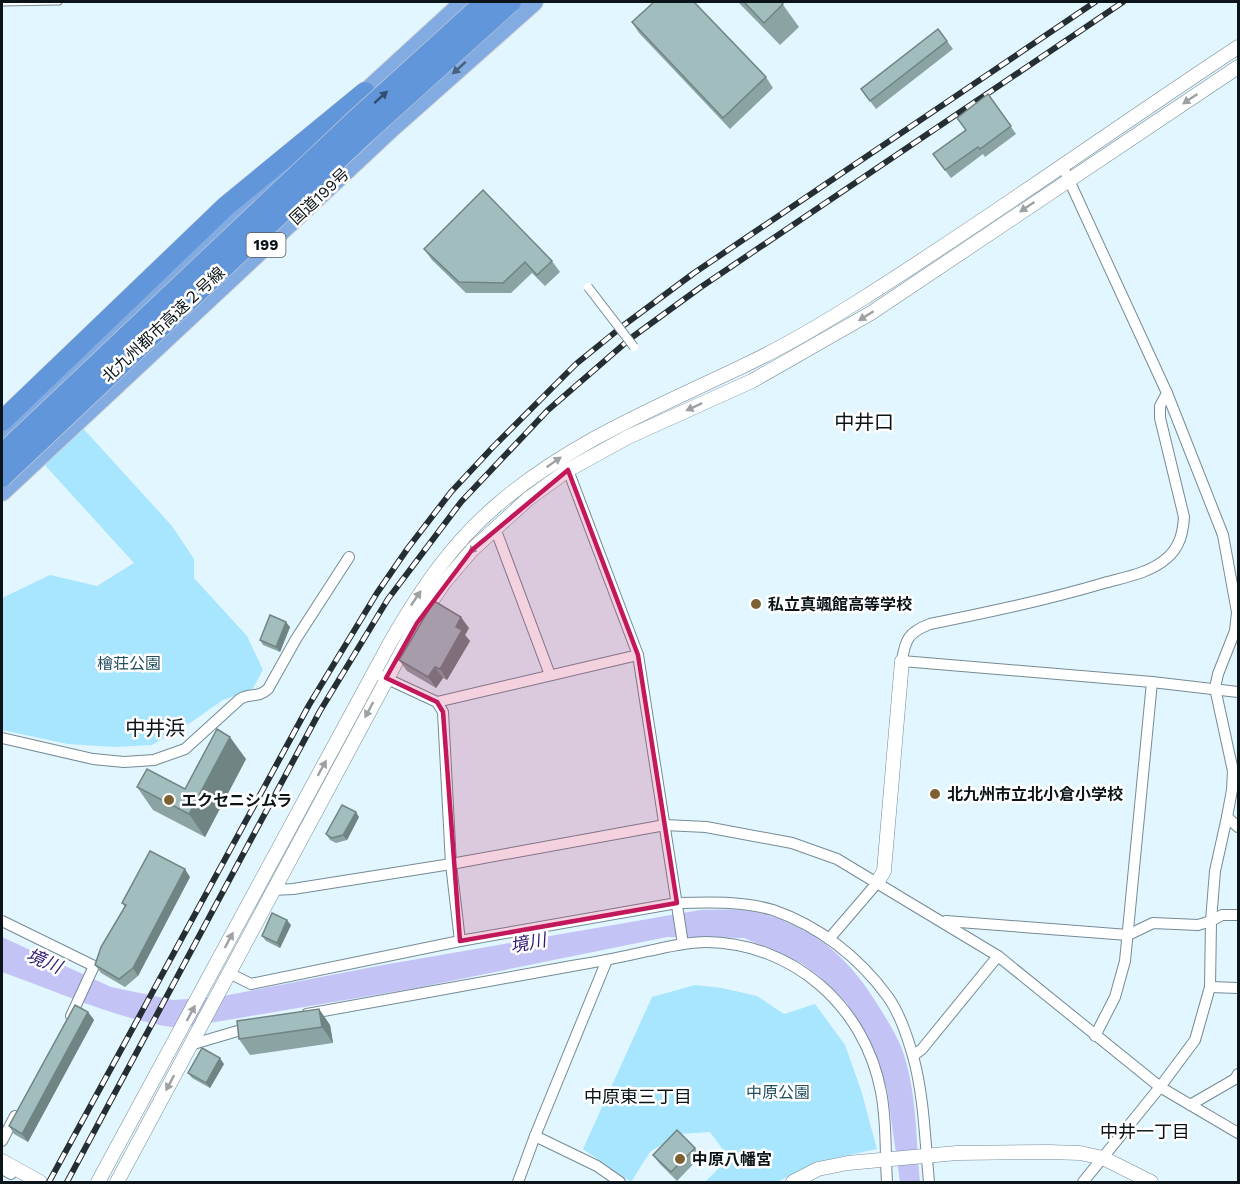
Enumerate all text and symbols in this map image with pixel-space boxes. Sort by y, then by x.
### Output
one-way arrow [452,61,467,74]
one-way arrow [373,91,387,105]
one-way arrow [1182,93,1198,105]
street label: 国道199号 [286,164,353,229]
one-way arrow [1020,201,1036,213]
road number: 199 [246,233,286,257]
street label: 北九州都市高速２号線 [98,263,228,386]
one-way arrow [858,310,874,321]
one-way arrow [685,403,702,412]
district label: 中井口 [834,410,894,434]
one-way arrow [546,457,562,468]
one-way arrow [468,540,482,555]
one-way arrow [411,589,422,606]
place label: 私立真颯館高等学校 [768,595,912,614]
marker: 私立真颯館高等学校 [749,597,763,611]
park label: 檜荘公園 [97,654,161,673]
one-way arrow [364,702,374,719]
district label: 中井浜 [125,716,185,740]
one-way arrow [317,759,327,776]
place label: 北九州市立北小倉小学校 [947,785,1123,804]
marker: 北九州市立北小倉小学校 [928,787,942,801]
place label: エクセニシムラ [181,791,292,810]
marker: エクセニシムラ [162,793,176,807]
water label: 境川 [508,928,550,956]
one-way arrow [224,931,234,949]
water label: 境川 [24,944,67,978]
one-way arrow [186,1004,196,1021]
one-way arrow [165,1075,175,1092]
park label: 中原公園 [746,1083,810,1102]
district label: 中原東三丁目 [584,1086,692,1107]
district label: 中井一丁目 [1100,1121,1190,1142]
place label: 中原八幡宮 [692,1150,772,1169]
marker: 中原八幡宮 [673,1152,687,1166]

